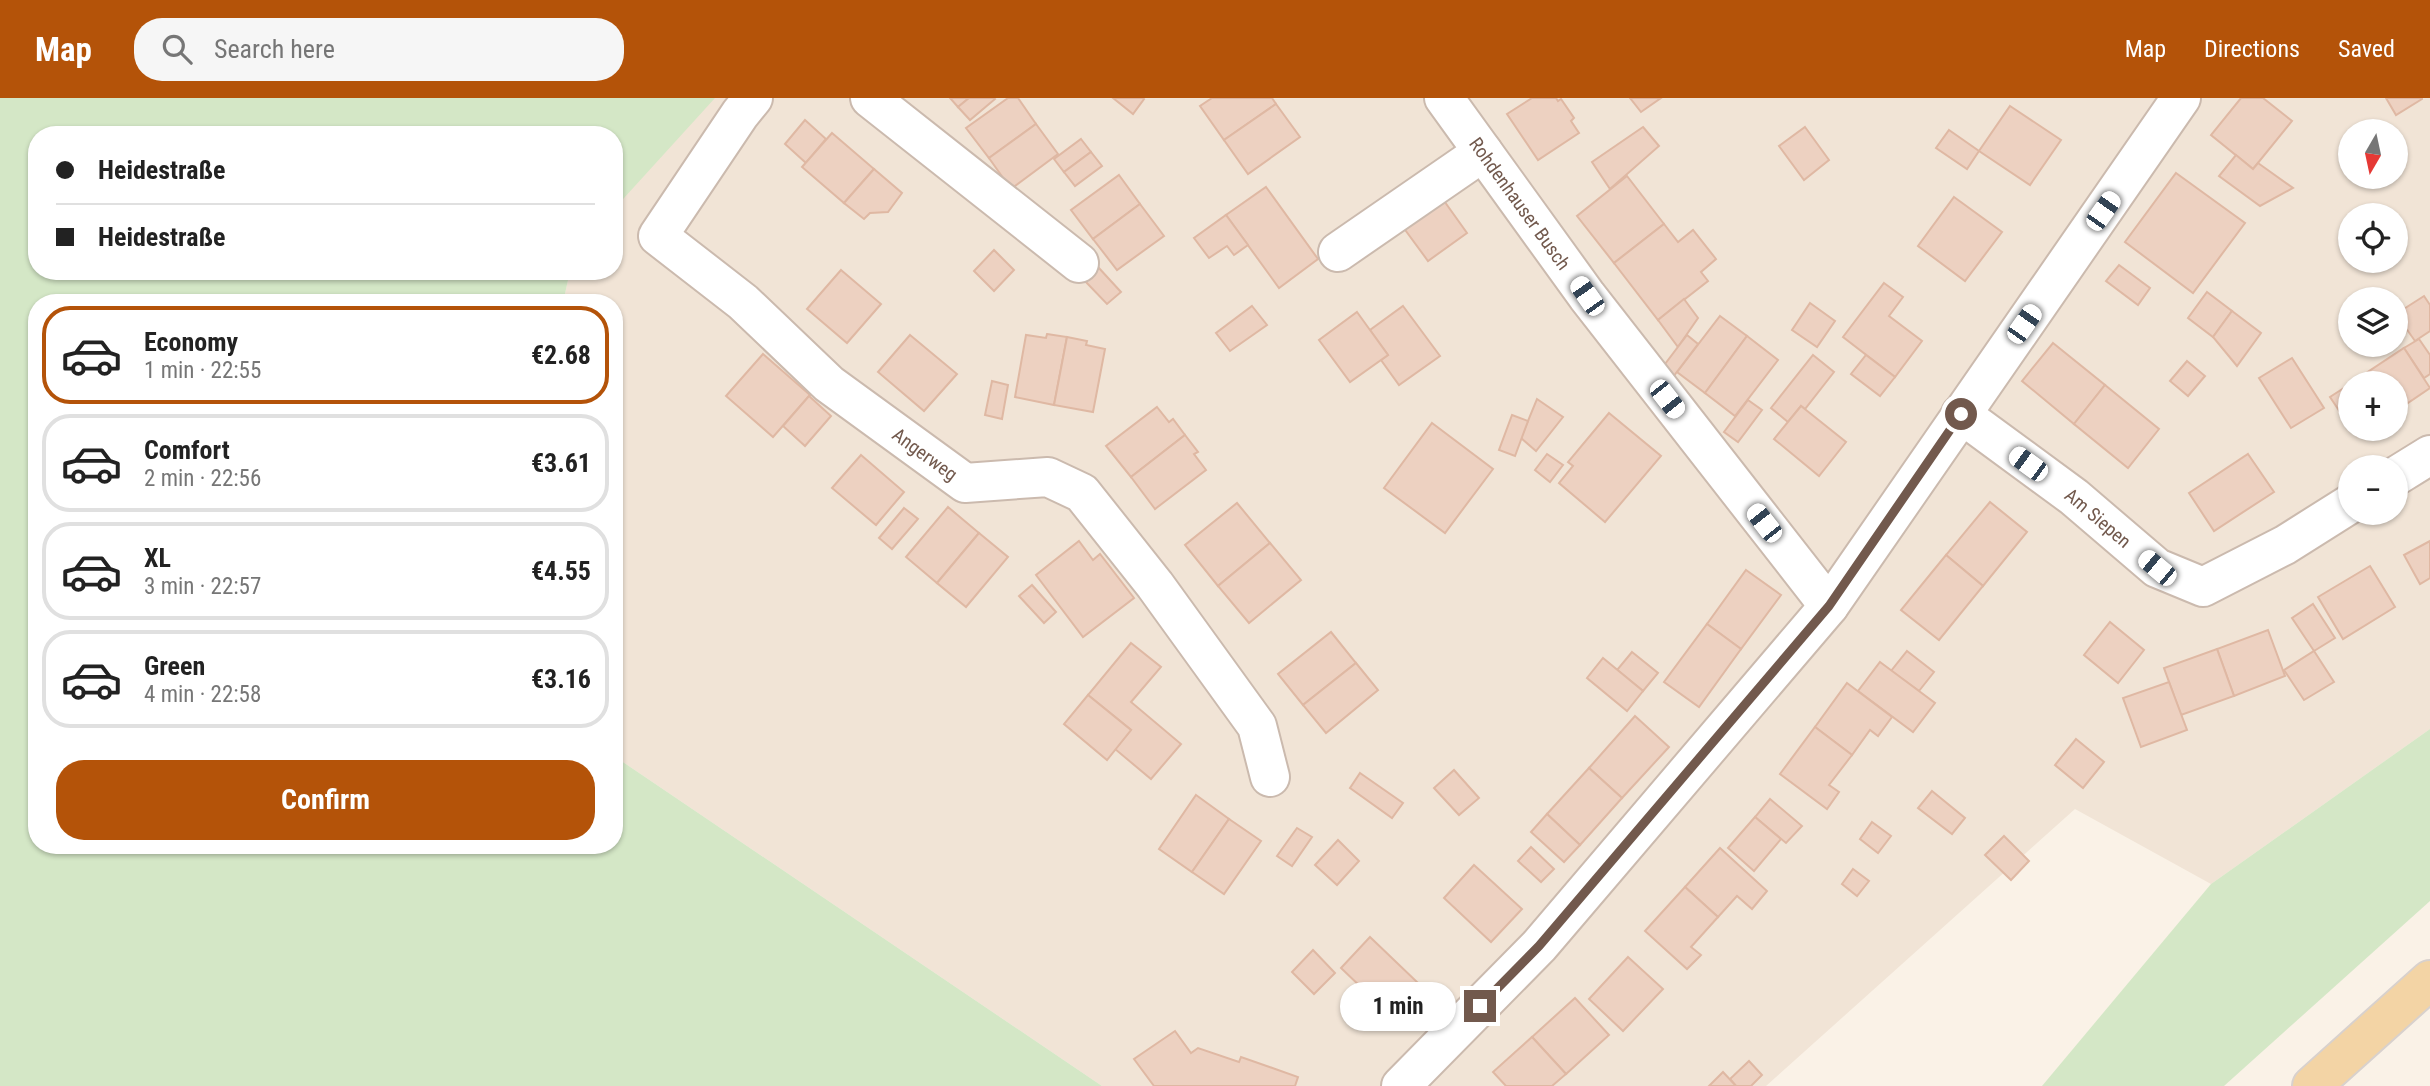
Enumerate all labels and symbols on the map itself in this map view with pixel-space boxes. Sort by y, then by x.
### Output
north arrow [2338,119,2408,189]
street label: Rohdenhauser Busch [1465,133,1576,274]
car [2083,188,2124,234]
car [1567,273,1608,319]
car [2004,301,2045,347]
car [1646,376,1689,422]
route start [1945,398,1977,430]
street label: Angerweg [888,423,962,485]
car [2005,443,2052,485]
street label: Am Siepen [2060,483,2136,552]
car [1743,500,1786,546]
car [2135,546,2180,590]
callout: 1 min [1340,982,1456,1030]
route end [1464,990,1496,1022]

